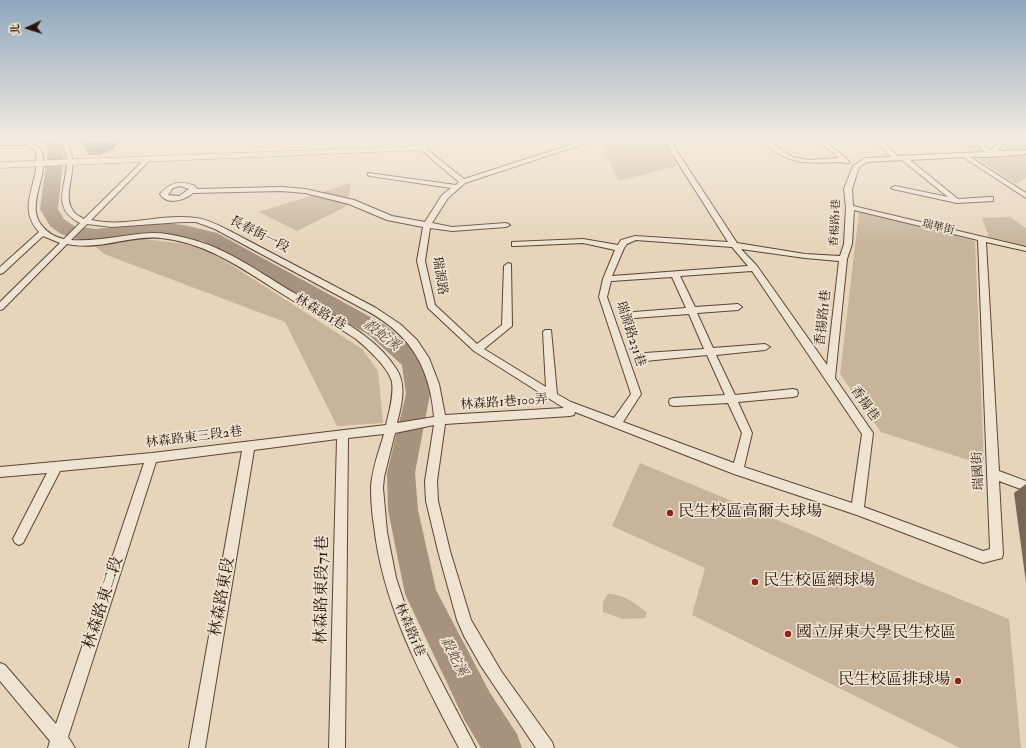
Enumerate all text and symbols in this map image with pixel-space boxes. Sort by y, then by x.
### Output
north arrow [8,8,48,48]
text: 北 [9,23,22,35]
street label: 香楊路1巷 [828,199,844,247]
street label: 長春街一段 [227,213,291,257]
street label: 瑞華街 [920,218,956,238]
street label: 瑞源路 [428,256,450,296]
street label: 香揚路1巷 [813,289,835,347]
street label: 林森路1巷 [292,292,348,334]
street label: 瑞源路231巷 [612,299,648,369]
water label: 殺蛇溪 [359,317,403,355]
street label: 香揚巷 [846,384,882,424]
street label: 林森路1巷100弄 [460,392,548,414]
street label: 林森路東三段2巷 [145,424,243,452]
street label: 瑞國街 [970,451,988,491]
place label: 民生校區高爾夫球場 [678,503,822,523]
marker: 民生校區高爾夫球場 [665,508,675,518]
street label: 林森路東段71巷 [312,535,334,645]
street label: 林森路東二段 [80,554,128,652]
street label: 林森路東段 [207,556,239,638]
place label: 民生校區網球場 [763,572,875,592]
marker: 民生校區網球場 [750,577,760,587]
street label: 林森路1巷 [391,601,427,659]
place label: 國立屏東大學民生校區 [796,624,956,644]
marker: 國立屏東大學民生校區 [783,629,793,639]
water label: 殺蛇溪 [436,634,470,680]
place label: 民生校區排球場 [838,671,950,691]
marker: 民生校區排球場 [953,676,963,686]

